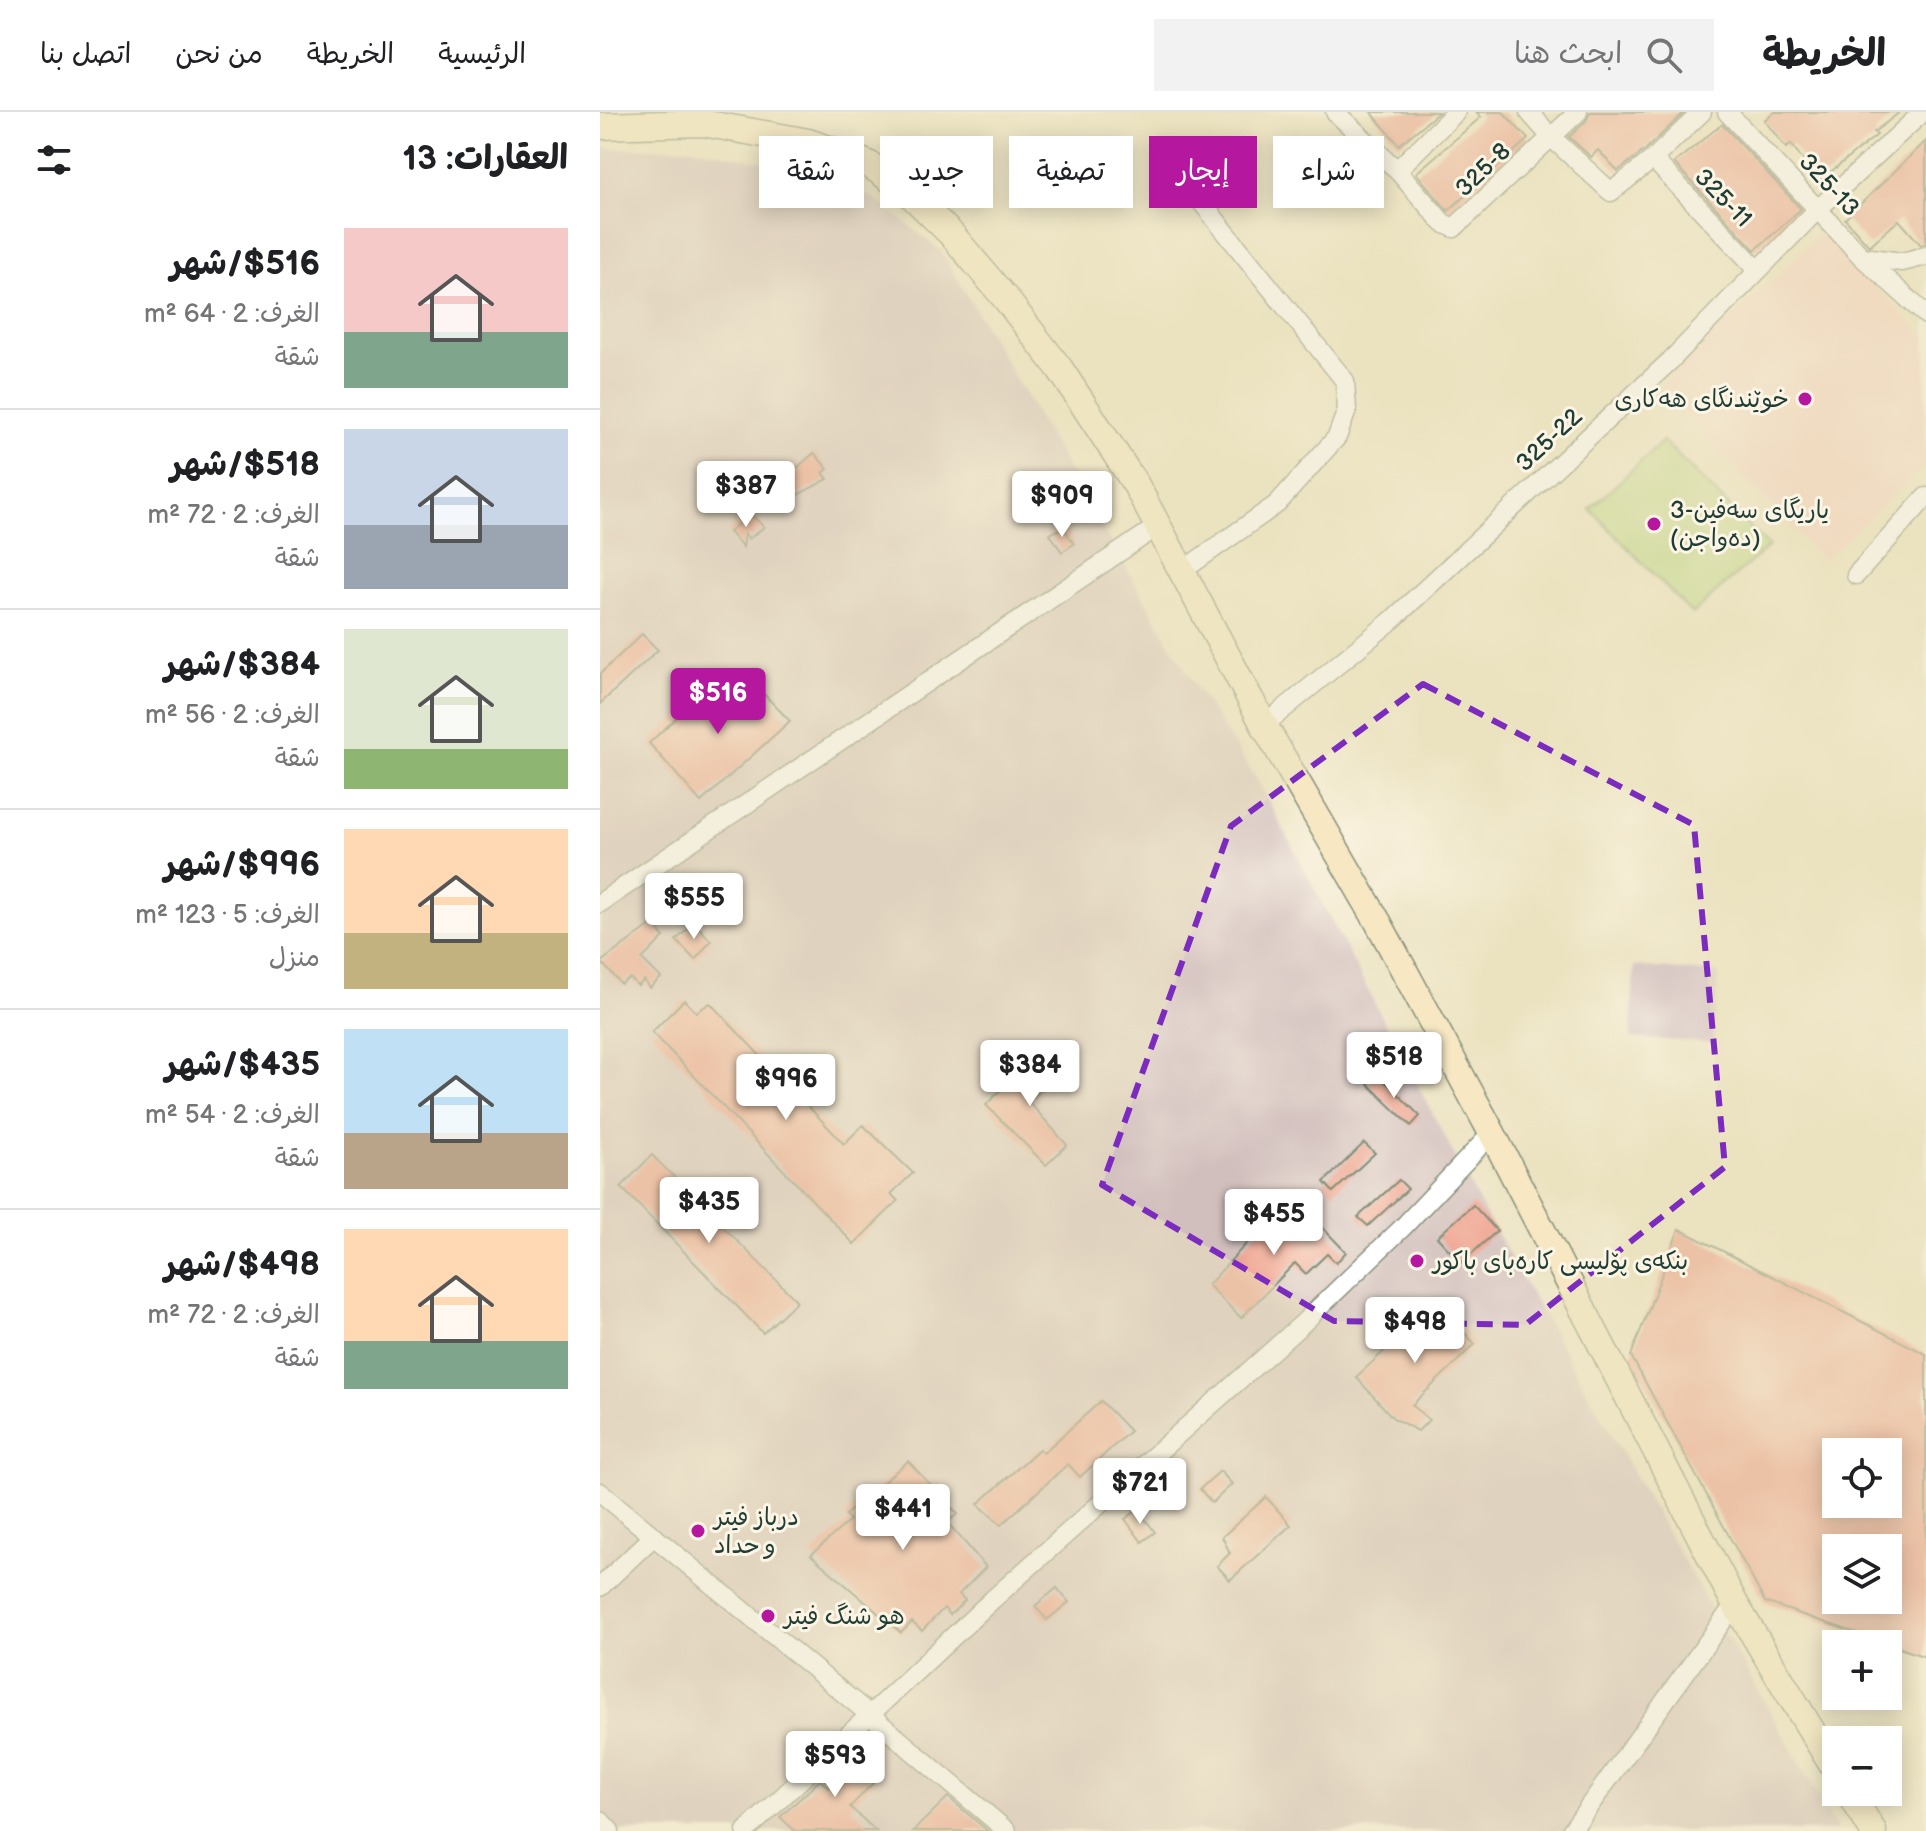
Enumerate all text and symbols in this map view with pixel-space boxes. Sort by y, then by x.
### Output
search box [1154,19,1714,91]
text: الخريطة [1762,32,1886,77]
icon: search [1642,33,1686,77]
text: ابحث هنا [1514,36,1622,72]
text: اتصل بنا [40,38,131,71]
text: من نحن [175,38,263,71]
text: الخريطة [307,38,394,71]
text: الرئيسية [438,38,526,71]
chip: شقة [759,136,864,208]
chip: جديد [880,136,993,208]
chip: تصفية [1009,136,1133,208]
chip: إيجار [1149,136,1257,208]
chip: شراء [1273,136,1384,208]
street label: 325-8 [1449,137,1517,203]
icon: filters [32,138,76,182]
text: العقارات: 13 [403,138,568,179]
street label: 325-13 [1793,147,1865,223]
street label: 325-11 [1688,163,1758,233]
text: $516/شهر [170,243,320,284]
icon: home [408,260,504,356]
text: الغرف: 2 · 64 m² [144,299,320,330]
text: شقة [275,342,320,373]
place label: خوێندنگای هەکاری [1615,385,1789,414]
marker: خوێندنگای هەکاری [1796,390,1814,408]
street label: 325-22 [1510,402,1588,478]
text: $518/شهر [170,444,320,485]
icon: home [408,461,504,557]
pin: $387 [699,461,793,529]
text: $387 [715,471,777,502]
pin: $909 [1015,471,1109,539]
text: $909 [1030,481,1094,512]
place label: یاریگای سەفین-3 (دەواجن) [1670,496,1829,553]
text: الغرف: 2 · 72 m² [148,500,320,531]
marker: یاریگای سەفین-3 (دەواجن) [1645,515,1663,533]
text: شقة [275,543,320,574]
text: $384/شهر [164,644,320,685]
icon: home [408,661,504,757]
pin: $516 [671,668,765,736]
text: $516 [689,678,747,709]
text: الغرف: 2 · 56 m² [145,700,320,731]
text: شقة [275,743,320,774]
text: $996/شهر [164,844,320,885]
icon: home [408,861,504,957]
pin: $555 [647,873,741,941]
text: $555 [663,883,725,914]
text: الغرف: 5 · 123 m² [135,900,320,931]
text: منزل [269,943,320,974]
pin: $518 [1347,1032,1441,1100]
pin: $384 [983,1040,1077,1108]
text: $518 [1365,1042,1423,1073]
text: $435/شهر [165,1044,320,1085]
text: $384 [998,1050,1062,1081]
pin: $996 [739,1054,833,1122]
icon: home [408,1061,504,1157]
text: $996 [754,1064,818,1095]
text: الغرف: 2 · 54 m² [145,1100,320,1131]
text: شقة [275,1143,320,1174]
pin: $435 [662,1177,756,1245]
text: $435 [678,1187,740,1218]
pin: $455 [1227,1189,1321,1257]
text: $455 [1243,1199,1305,1230]
text: $498/شهر [164,1244,320,1285]
place label: بنکەی پۆلیسی کارەبای باکور [1431,1247,1688,1276]
marker: بنکەی پۆلیسی کارەبای باکور [1408,1252,1426,1270]
icon: home [408,1261,504,1357]
pin: $498 [1368,1297,1462,1365]
text: الغرف: 2 · 72 m² [148,1300,320,1331]
text: $498 [1383,1307,1447,1338]
text: شقة [275,1343,320,1374]
map controls [1822,1438,1902,1806]
button: locate [1822,1438,1902,1518]
pin: $721 [1093,1458,1187,1526]
text: $721 [1111,1468,1169,1499]
pin: $441 [856,1484,950,1552]
text: $441 [874,1494,932,1525]
place label: درباز فیتر و حداد [712,1503,799,1560]
marker: درباز فیتر و حداد [689,1522,707,1540]
button: layers [1822,1534,1902,1614]
place label: هو شنگ فيتر [782,1602,905,1631]
marker: هو شنگ فيتر [759,1607,777,1625]
button: + [1822,1630,1902,1710]
button: − [1822,1726,1902,1806]
pin: $593 [788,1731,882,1799]
text: $593 [804,1741,866,1772]

